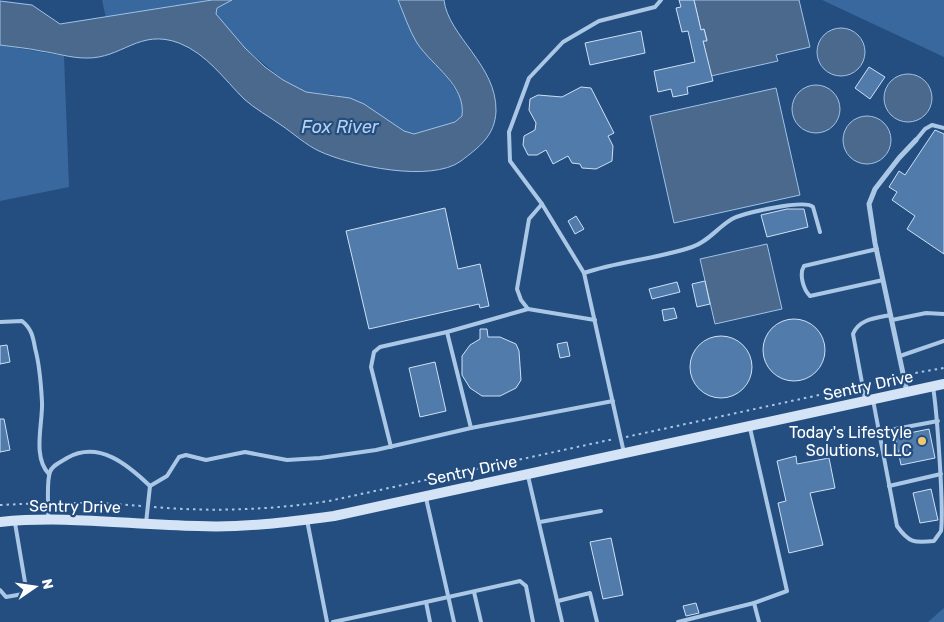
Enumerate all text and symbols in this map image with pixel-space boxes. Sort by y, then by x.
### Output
water label: Fox River [301,116,380,138]
street label: Sentry Drive [821,367,915,404]
place label: Today's Lifestyle Solutions, LLC [789,423,912,460]
marker: Today's Lifestyle Solutions, LLC [916,435,928,447]
street label: Sentry Drive [425,452,519,489]
street label: Sentry Drive [29,496,121,517]
north arrow [10,562,60,612]
text: N [38,577,57,591]

